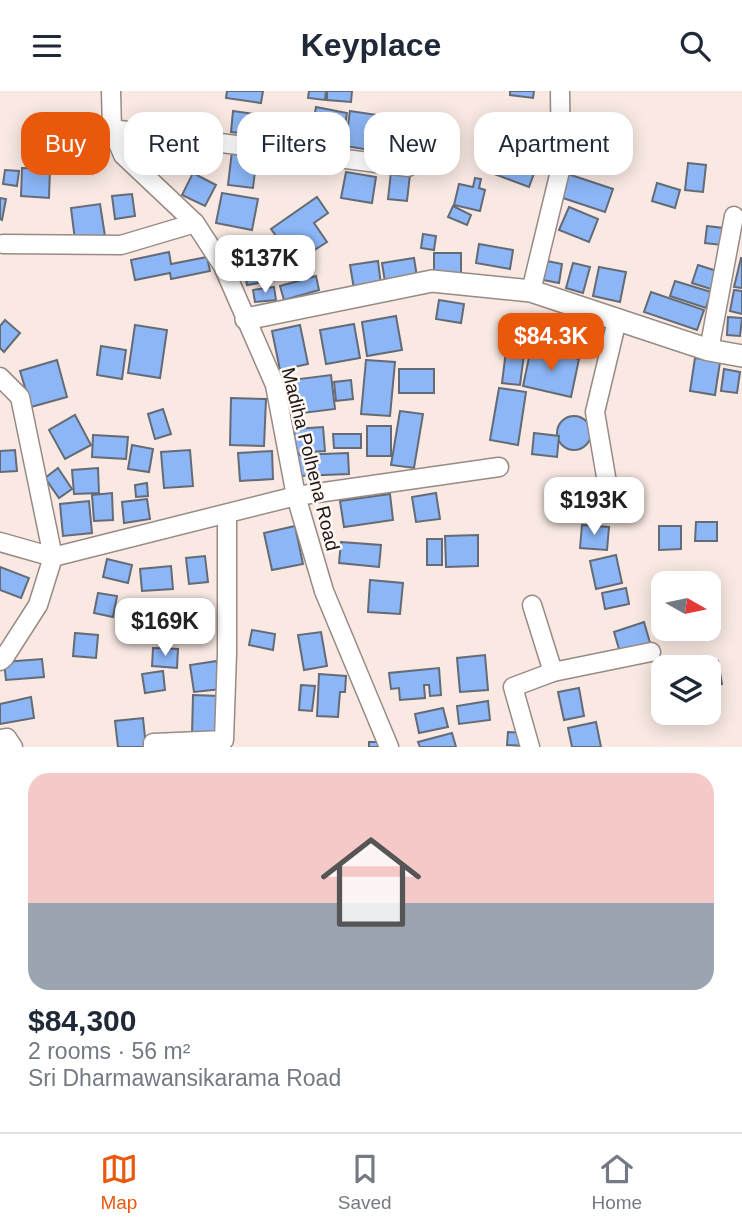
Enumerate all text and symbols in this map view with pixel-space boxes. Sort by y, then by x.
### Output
icon: menu [28,27,66,65]
text: Keyplace [301,27,441,63]
icon: search [676,27,714,65]
chip: Buy [21,112,110,175]
chip: Rent [124,112,223,175]
chip: Filters [237,112,350,175]
chip: New [364,112,460,175]
chip: Apartment [474,112,633,175]
pin: $137K [216,235,314,295]
text: $137K [231,245,299,271]
pin: $84.3K [494,313,608,373]
text: $84.3K [514,323,588,349]
street label: Madiha Polhena Road [278,365,343,553]
pin: $193K [545,477,643,537]
text: $193K [560,487,628,513]
north arrow [651,571,721,641]
map controls [651,571,721,725]
pin: $169K [116,599,214,658]
text: $169K [131,608,199,634]
button: layers [651,655,721,725]
icon: home [308,819,434,945]
text: $84,300 [28,1004,136,1037]
text: 2 rooms · 56 m² [28,1038,190,1064]
text: Sri Dharmawansikarama Road [28,1065,341,1091]
tab: Map [100,1150,138,1214]
tab: Saved [338,1150,392,1214]
tab: Home [591,1150,642,1214]

